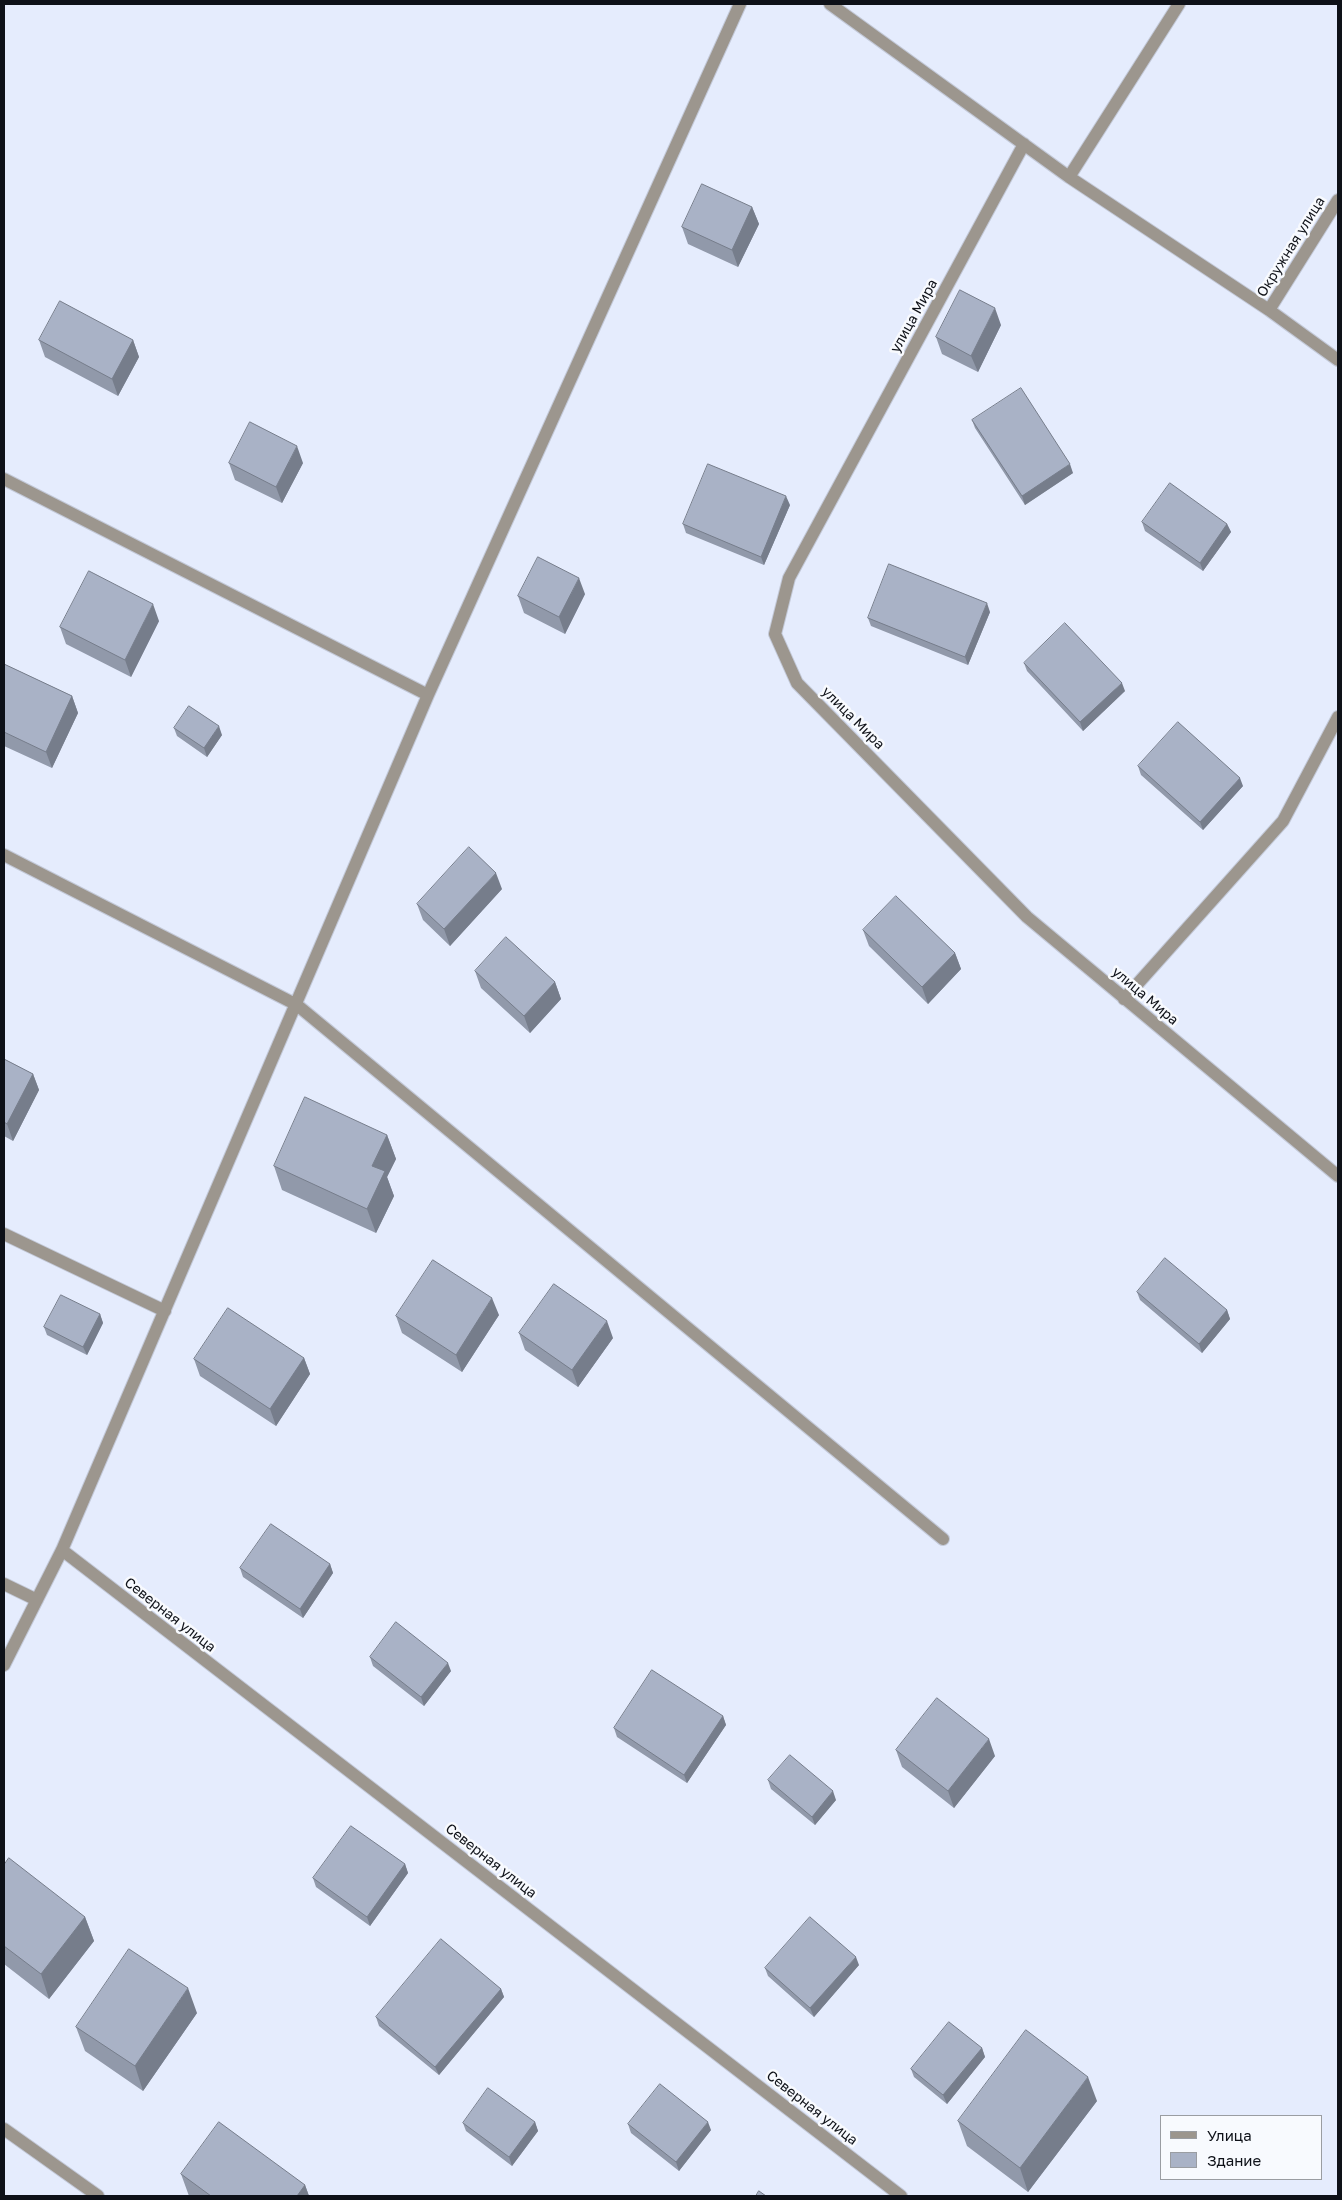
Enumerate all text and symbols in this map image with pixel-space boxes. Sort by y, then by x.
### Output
street label: Окружная улица [1253,194,1329,300]
street label: улица Мира [887,276,941,356]
street label: улица Мира [818,683,888,753]
street label: улица Мира [1108,963,1182,1029]
street label: Северная улица [121,1574,219,1656]
street label: Северная улица [442,1820,540,1902]
street label: Северная улица [763,2067,861,2149]
legend [1160,2115,1322,2180]
text: Улица [1207,2126,1252,2144]
text: Здание [1207,2151,1261,2169]

